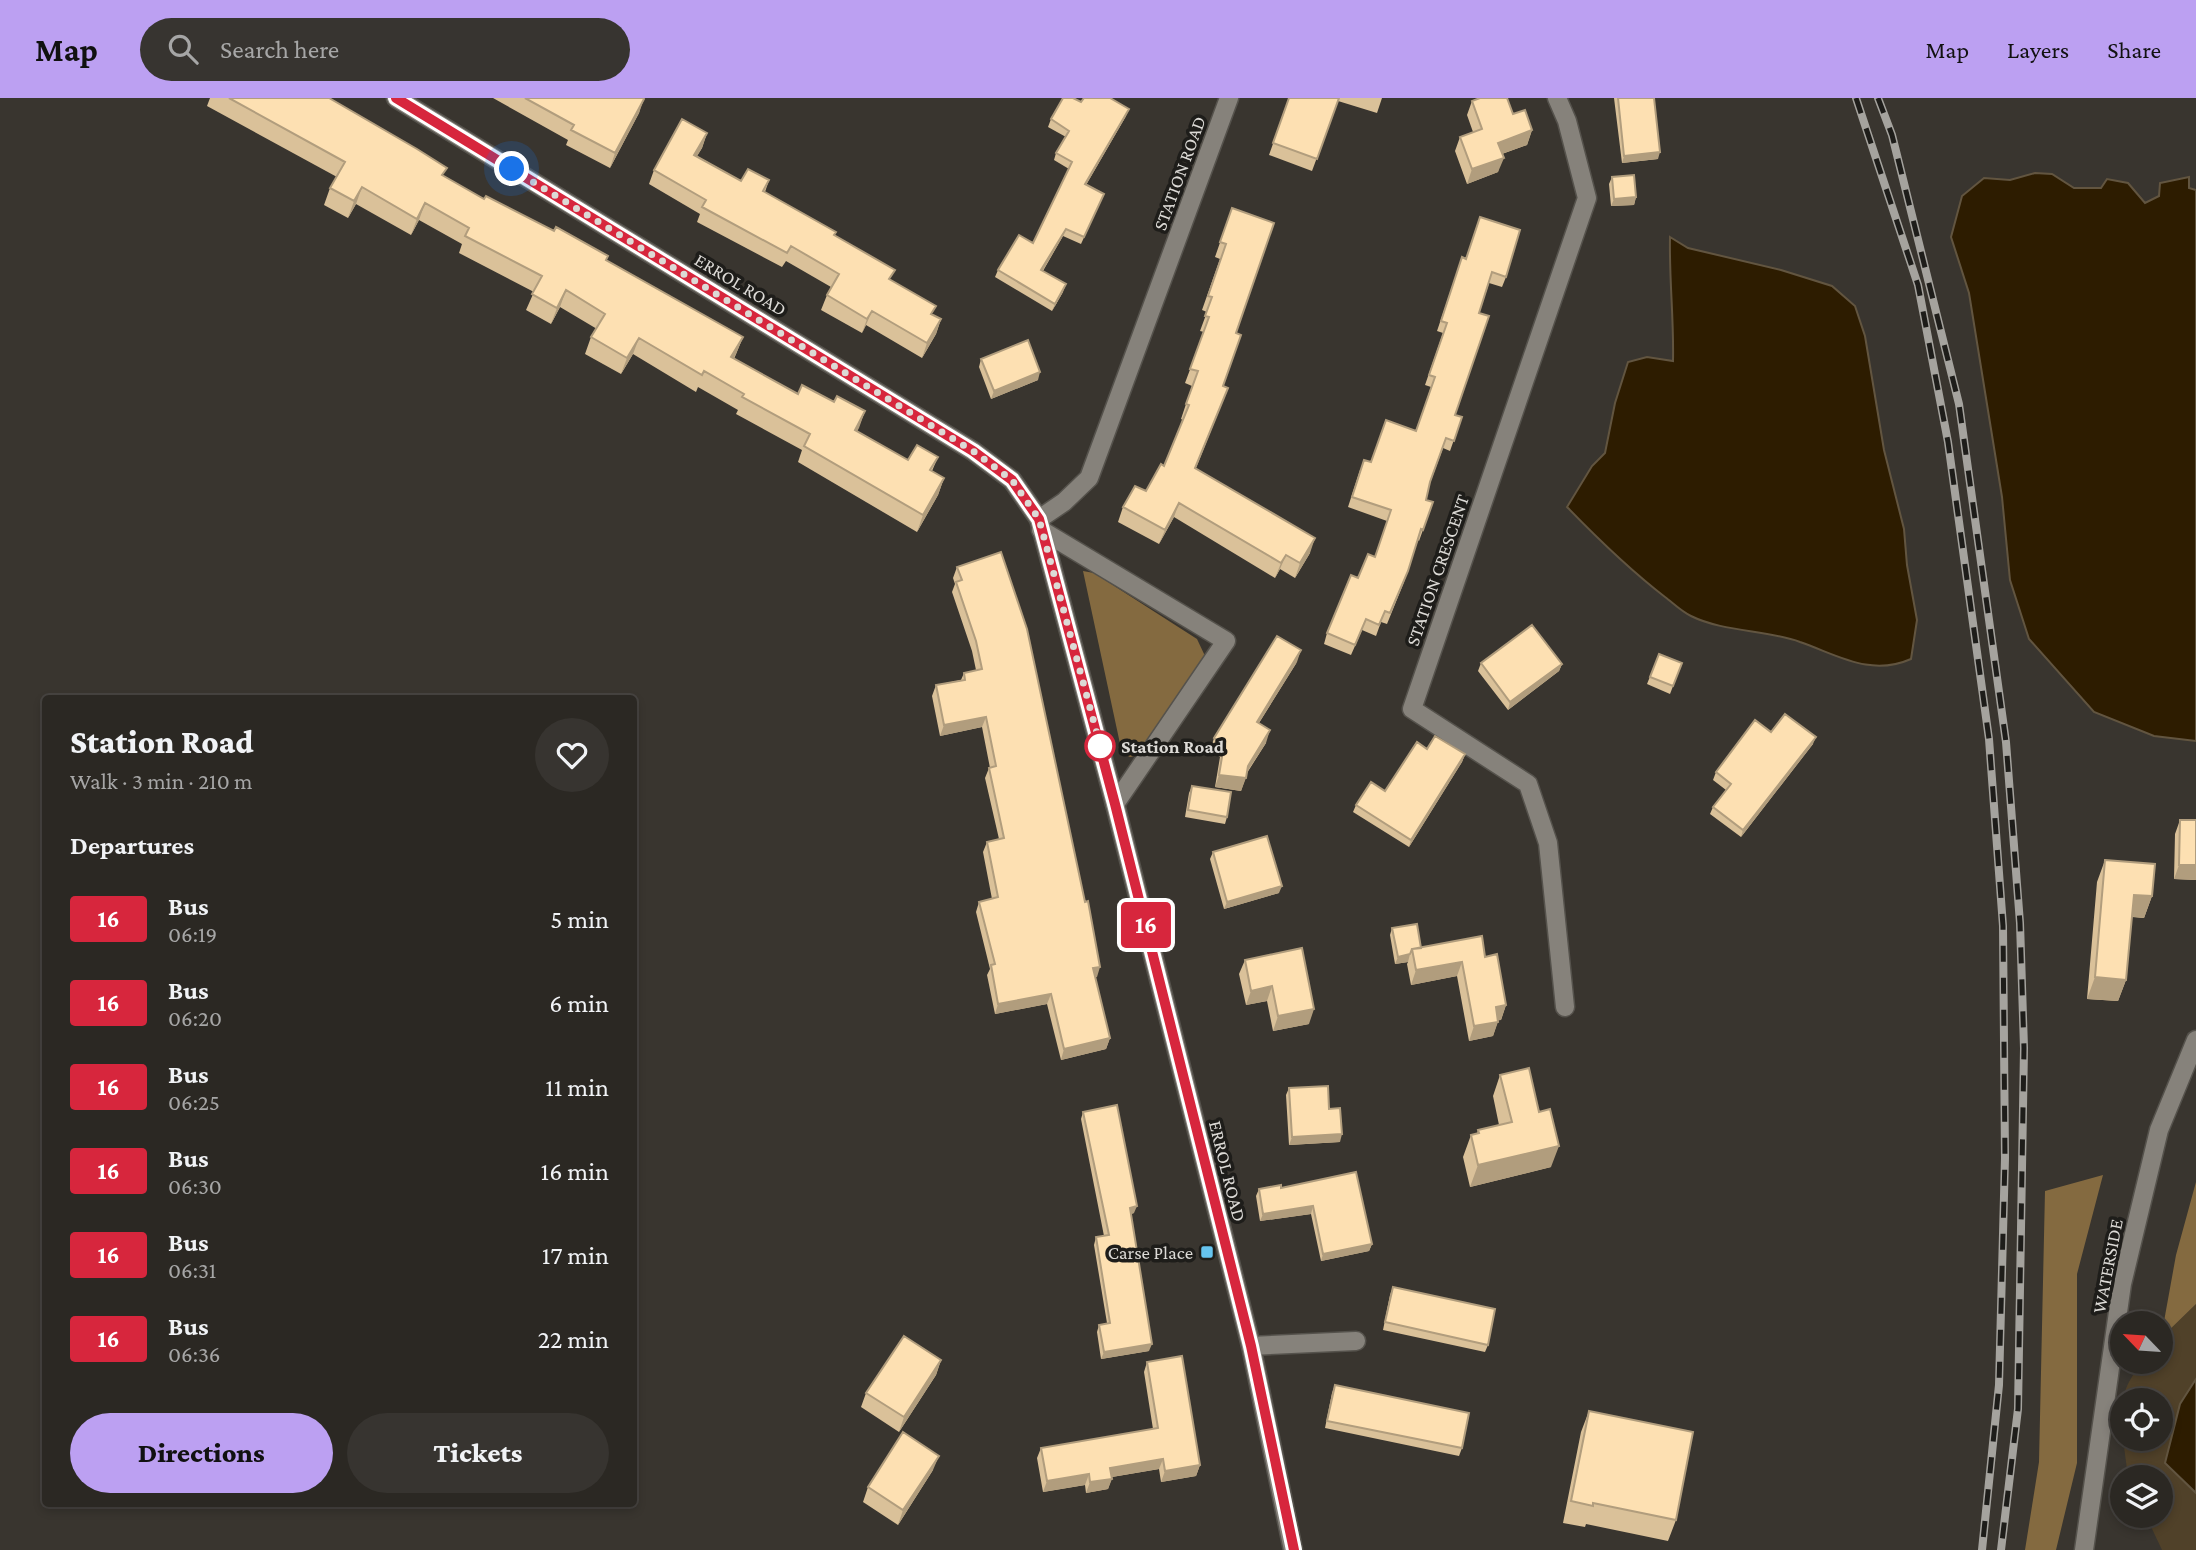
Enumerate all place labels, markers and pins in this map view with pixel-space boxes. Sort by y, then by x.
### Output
marker: Station Road [1085,731,1115,761]
place label: Station Road [1121,736,1225,757]
place label: Carse Place [1108,1242,1193,1263]
marker: Carse Place [1199,1244,1215,1260]

